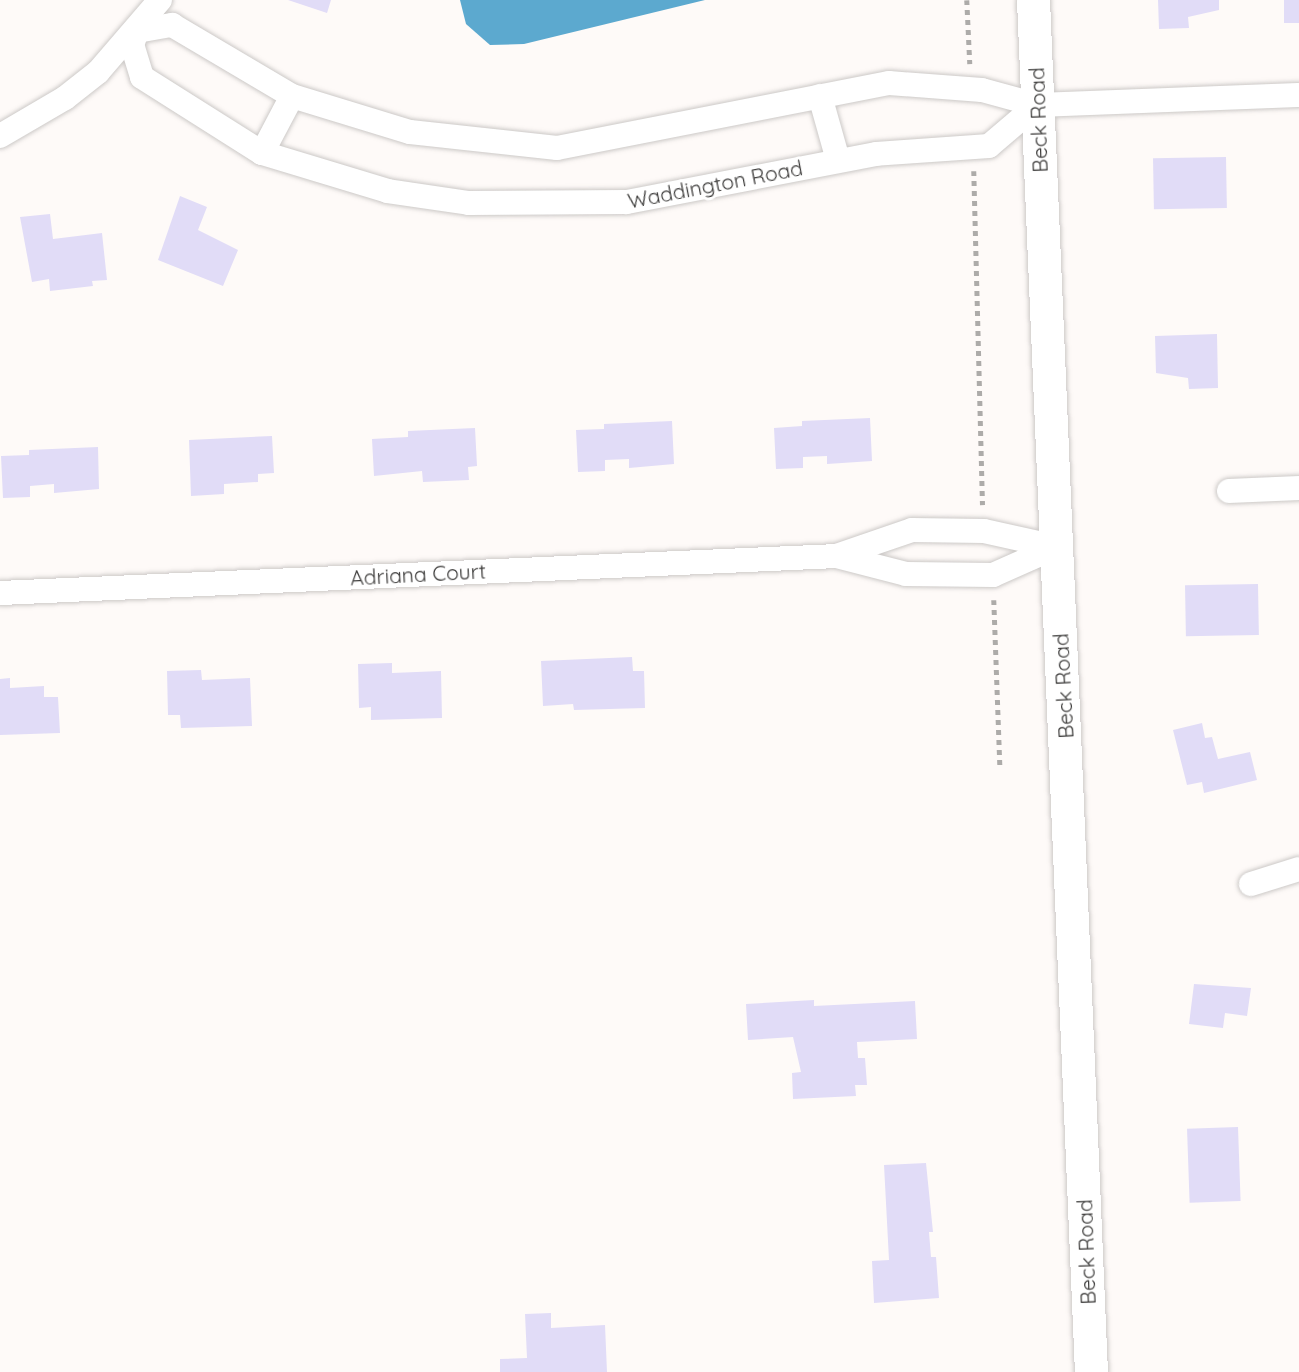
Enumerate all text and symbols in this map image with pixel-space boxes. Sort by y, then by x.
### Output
street label: Beck Road [1024,67,1052,173]
street label: Waddington Road [625,155,805,213]
street label: Adriana Court [350,558,486,590]
street label: Beck Road [1048,633,1078,739]
street label: Beck Road [1072,1199,1100,1305]

